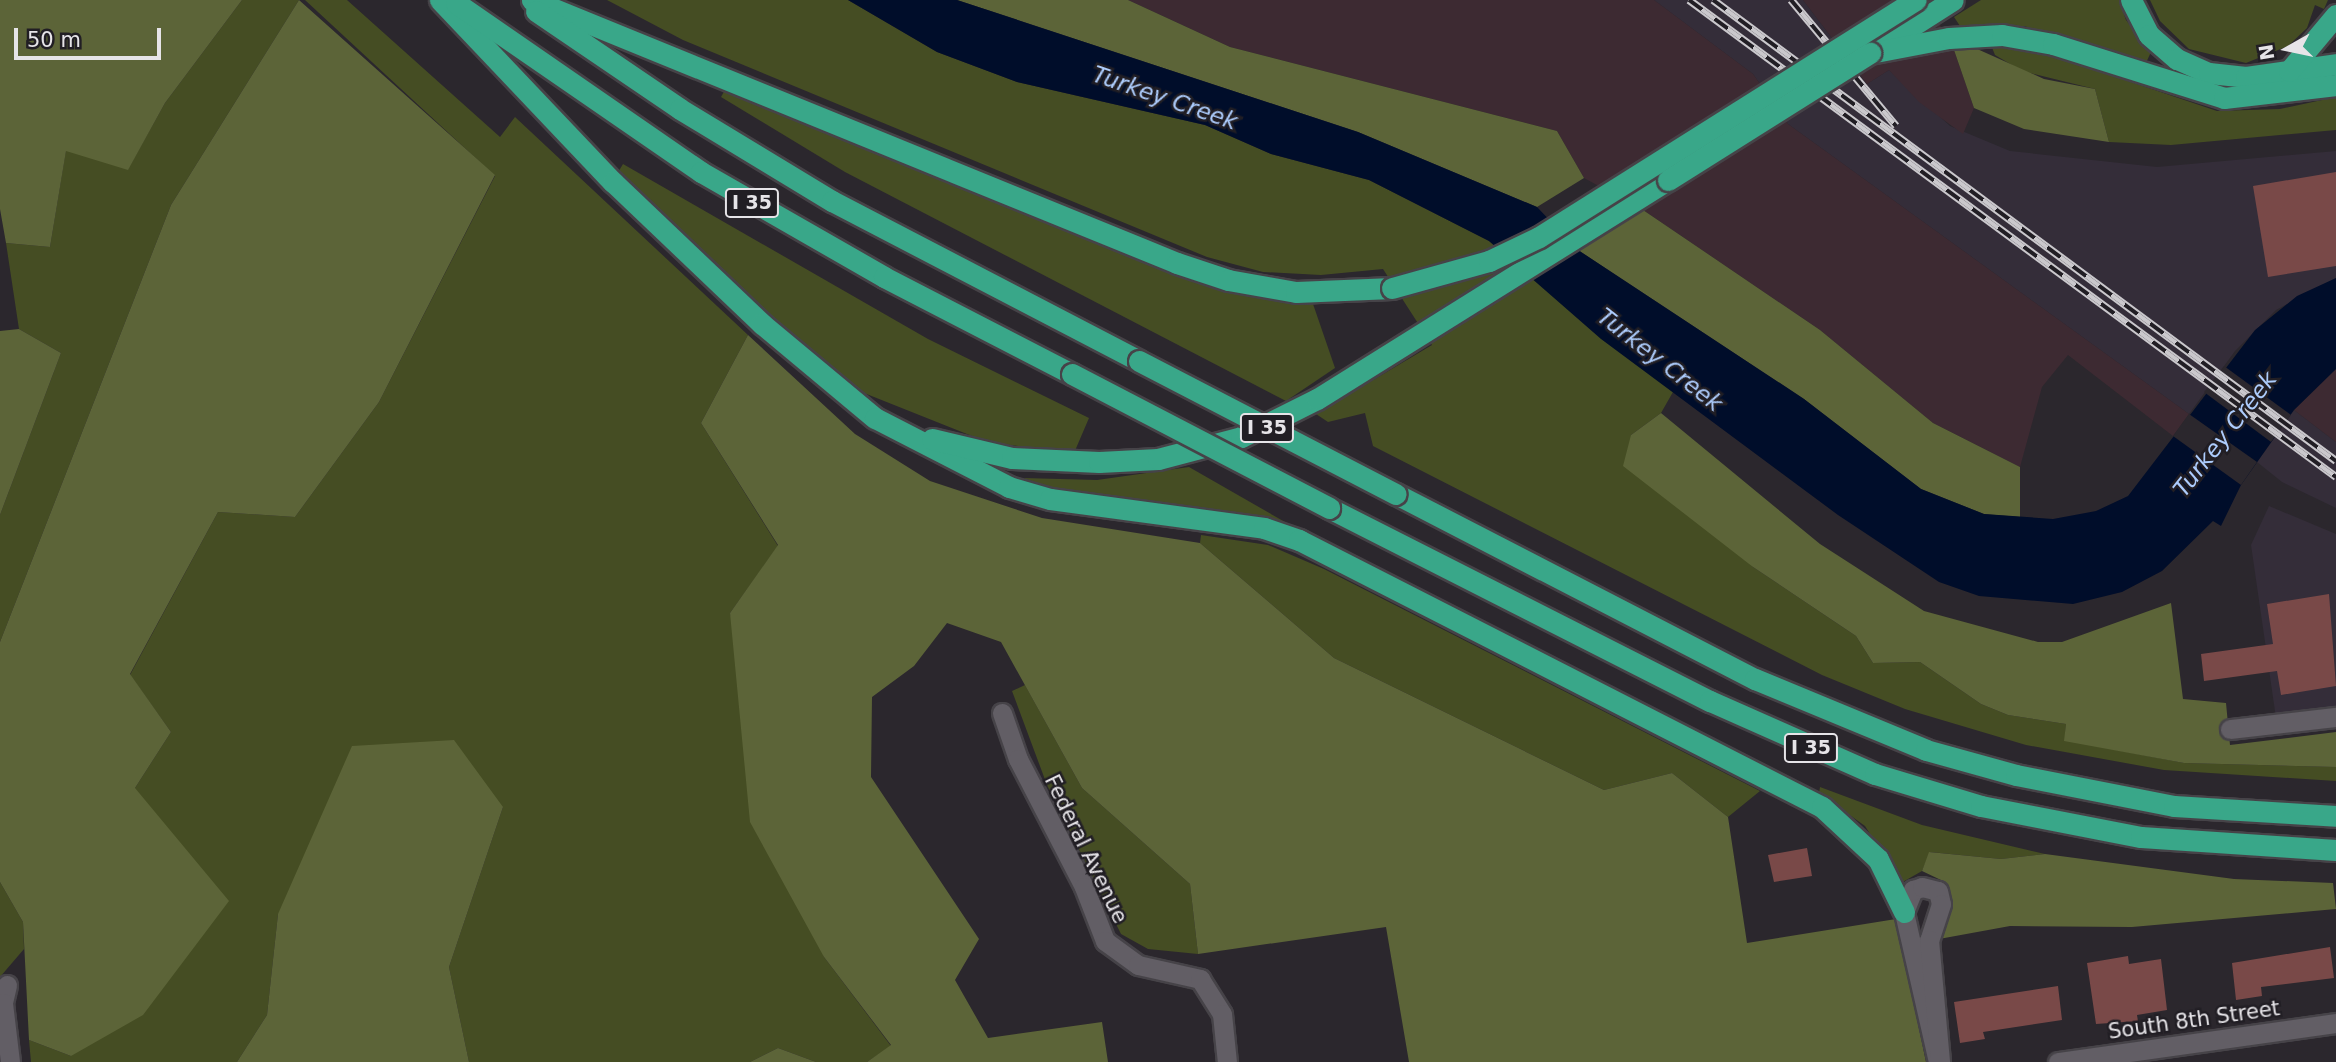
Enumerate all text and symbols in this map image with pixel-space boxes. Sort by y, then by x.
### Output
scale bar [18,14,164,58]
north arrow [2252,14,2322,84]
text: 50 m [27,28,81,52]
text: N [2254,43,2278,62]
water label: Turkey Creek [1089,60,1241,136]
road number: I 35 [724,188,780,218]
water label: Turkey Creek [1592,303,1728,417]
water label: Turkey Creek [2168,366,2282,502]
road number: I 35 [1239,412,1295,444]
road number: I 35 [1783,733,1839,764]
street label: Federal Avenue [1039,771,1133,927]
street label: South 8th Street [2107,995,2281,1045]

